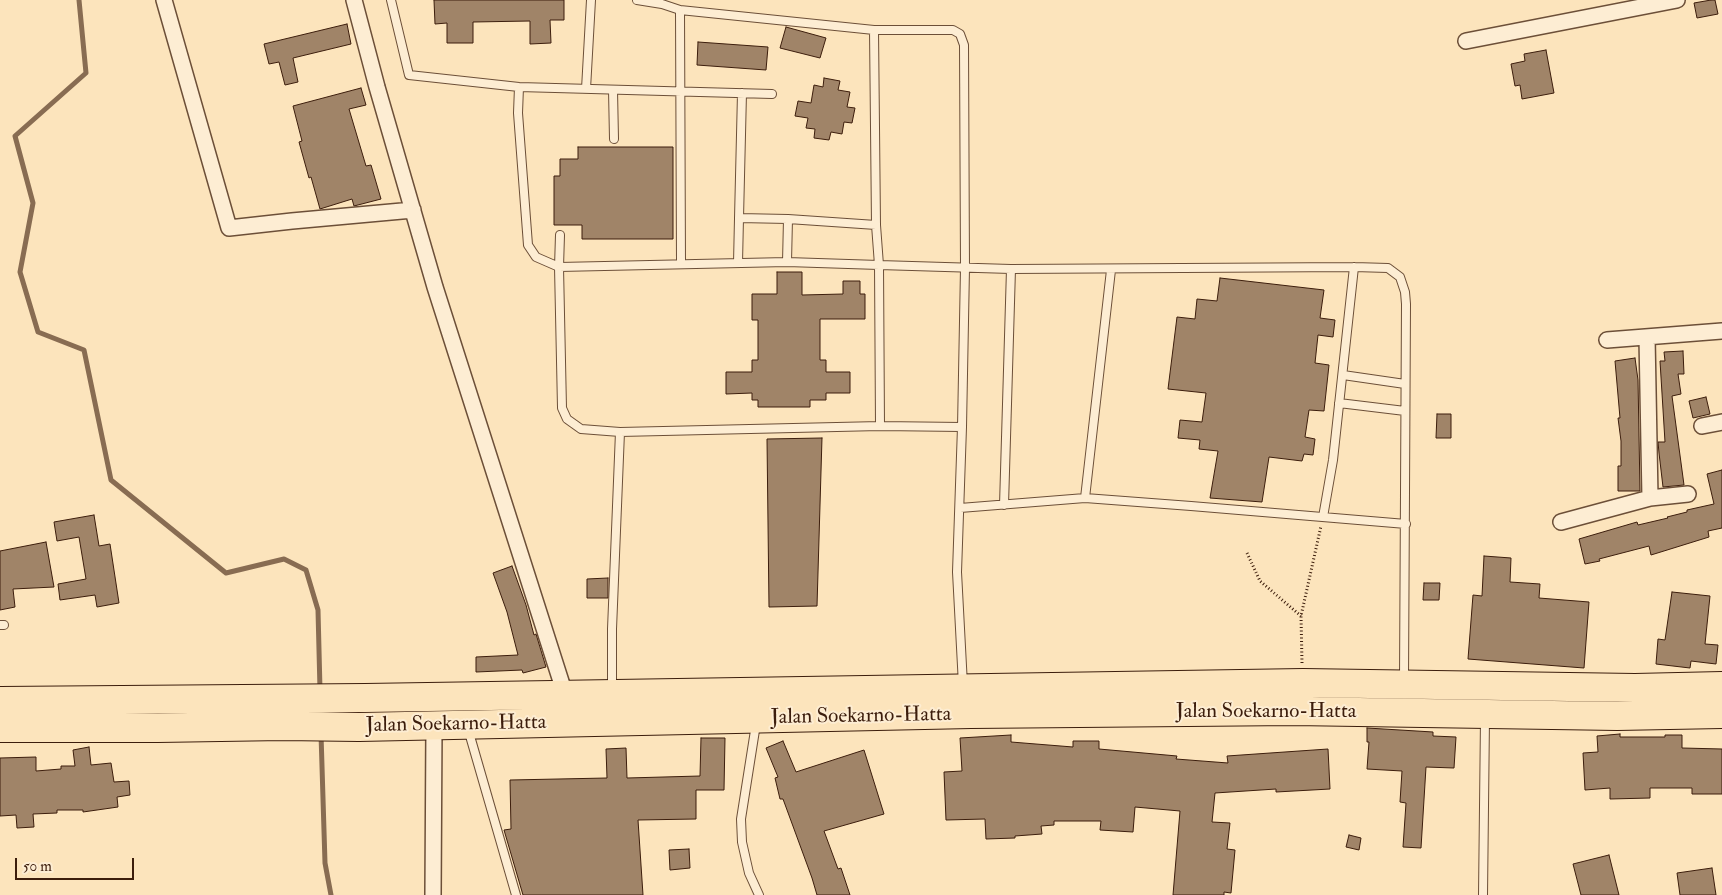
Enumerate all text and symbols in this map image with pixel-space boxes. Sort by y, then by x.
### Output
street label: Jalan Soekarno-Hatta [1176,699,1356,725]
street label: Jalan Soekarno-Hatta [770,703,952,731]
street label: Jalan Soekarno-Hatta [365,711,547,739]
scale bar [18,848,136,880]
text: 50 m [23,857,52,876]

